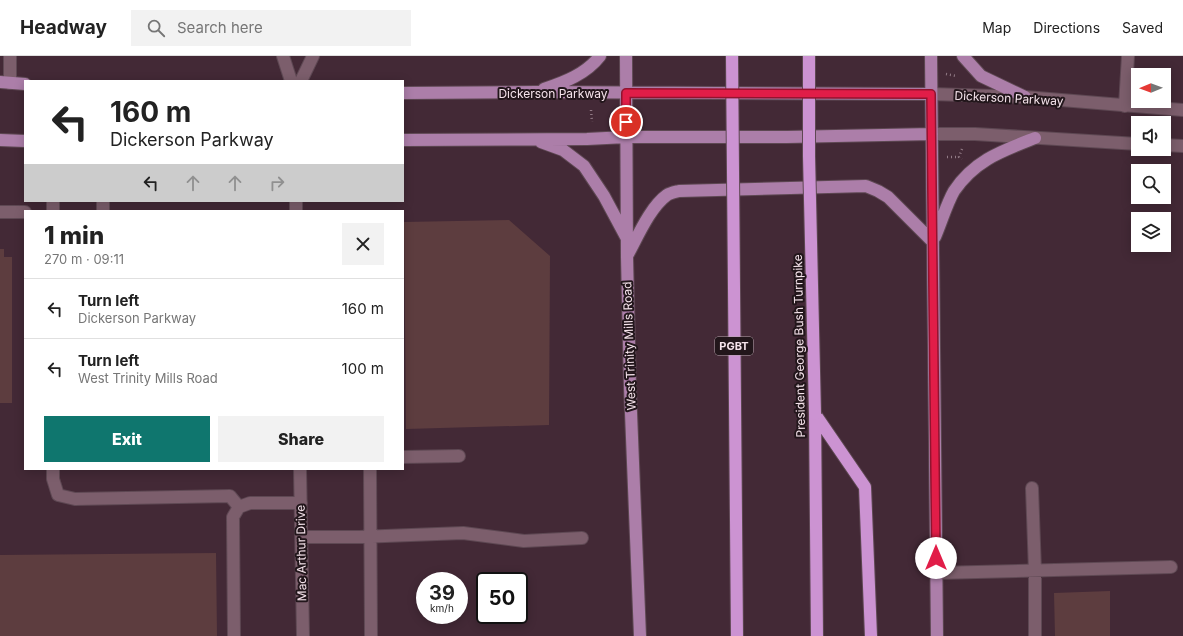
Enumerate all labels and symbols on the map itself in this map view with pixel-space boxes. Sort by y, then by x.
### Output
north arrow [1131,68,1171,108]
street label: Dickerson Parkway [498,86,608,101]
street label: Dickerson Parkway [954,88,1064,108]
pin [609,105,643,139]
street label: President George Bush Turnpike [790,254,808,438]
street label: West Trinity Mills Road [619,281,639,411]
road number: PGBT [715,337,753,355]
street label: Mac Arthur Drive [293,505,309,601]
position arrow [915,537,957,579]
speed limit sign: 50 [476,572,528,624]

